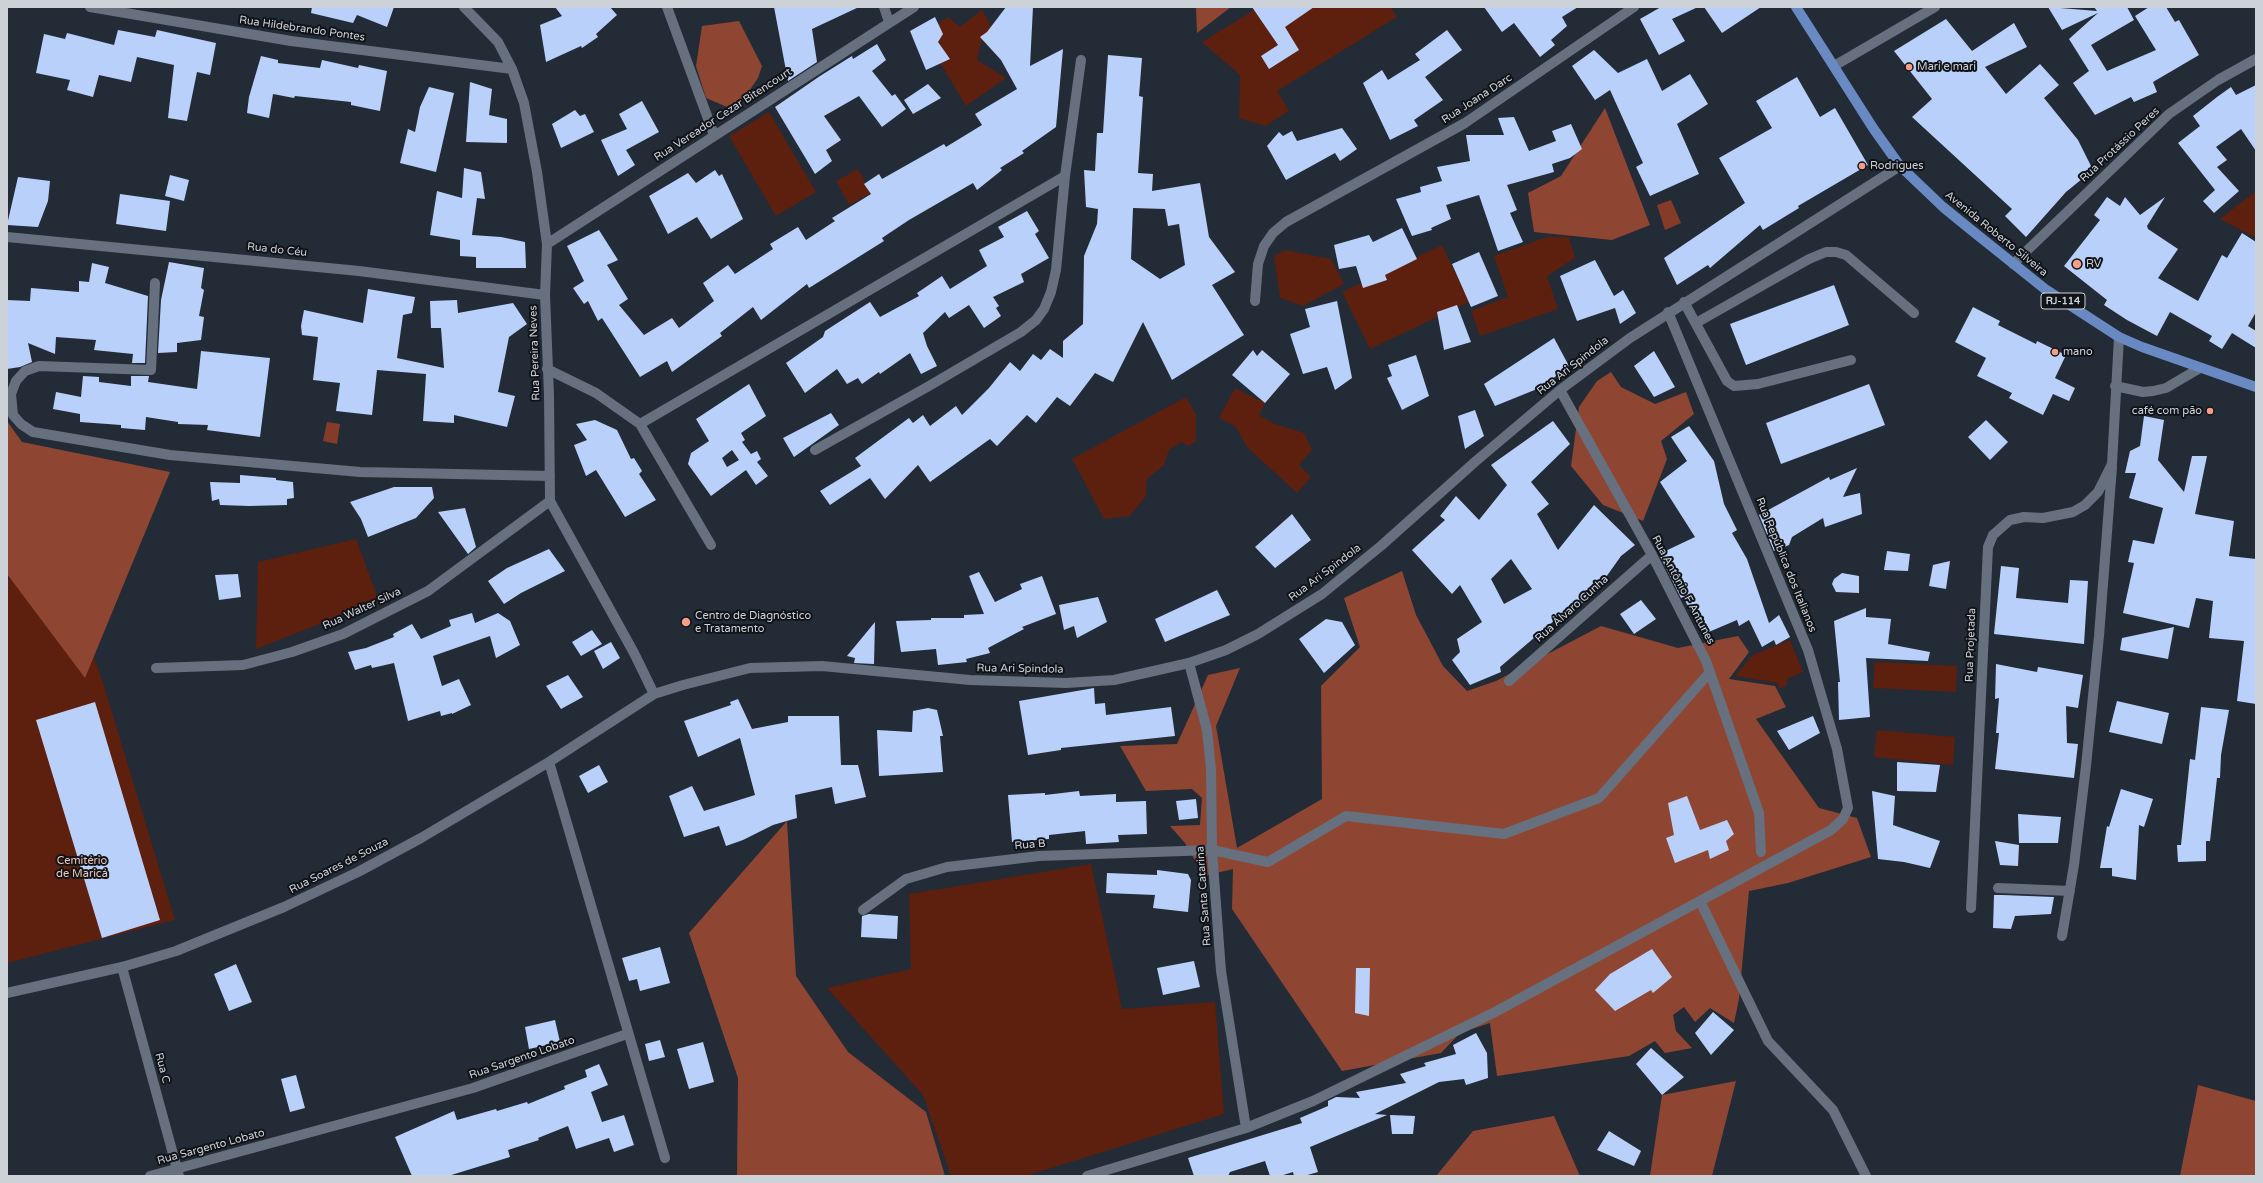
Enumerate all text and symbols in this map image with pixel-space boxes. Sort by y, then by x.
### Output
street label: Rua Hildebrando Pontes [238,14,366,44]
place label: Mari e mari [1917,60,1976,74]
marker: Mari e mari [1904,62,1914,72]
street label: Rua Vereador Cezar Bitencourt [652,66,794,164]
street label: Rua Joana Darc [1439,71,1515,127]
street label: Rua Protássio Peres [2078,105,2162,185]
place label: Rodrigues [1870,159,1924,173]
marker: Rodrigues [1857,161,1867,171]
street label: Avenida Roberto Silveira [1942,189,2050,279]
street label: Rua do Céu [246,240,308,260]
place label: RV [2086,257,2101,271]
marker: RV [2071,258,2083,270]
road number: RJ-114 [2041,293,2085,309]
street label: Rua Pereira Neves [527,305,543,401]
street label: Rua Ari Spindola [1535,334,1611,398]
place label: mano [2063,345,2093,359]
marker: mano [2050,347,2060,357]
place label: café com pão [2132,404,2202,418]
marker: café com pão [2205,406,2215,416]
street label: Rua República dos Italianos [1753,496,1819,634]
street label: Rua Antônio F Antunes [1649,533,1717,647]
street label: Rua Ari Spindola [1286,542,1364,604]
street label: Rua Álvaro Cunha [1533,573,1611,645]
street label: Rua Walter Silva [321,585,403,633]
street label: Rua Projetada [1963,608,1979,682]
place label: Centro de Diagnóstico e Tratamento [695,609,811,635]
marker: Centro de Diagnóstico e Tratamento [680,616,692,628]
street label: Rua Ari Spindola [976,662,1064,676]
street label: Rua Soares de Souza [287,835,391,897]
street label: Rua B [1014,837,1046,853]
street label: Rua Santa Catarina [1194,846,1214,946]
park label: Cemitério de Maricá [56,854,108,880]
street label: Rua Sargento Lobato [467,1034,577,1082]
street label: Rua C [152,1051,172,1085]
street label: Rua Sargento Lobato [156,1126,266,1168]

